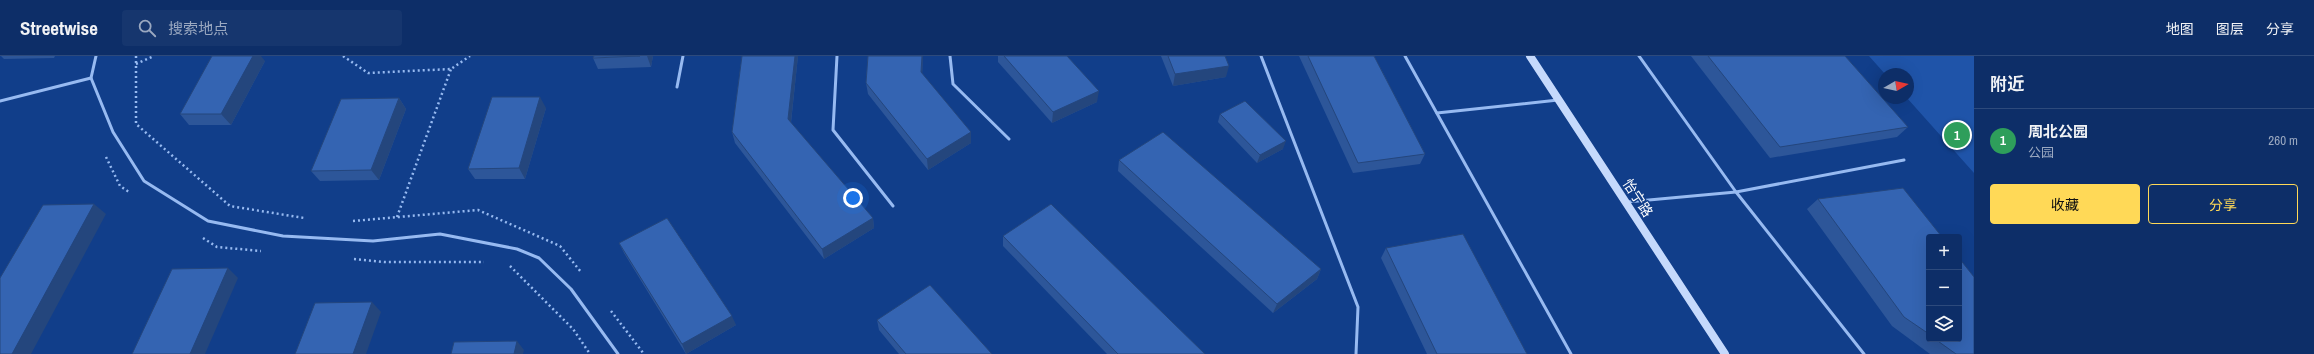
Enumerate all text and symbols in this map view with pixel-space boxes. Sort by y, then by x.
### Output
search box [122,10,402,46]
text: Streetwise [20,15,98,41]
icon: search [136,17,158,39]
text: 搜索地点 [168,18,228,39]
text: 地图 [2166,20,2194,38]
text: 图层 [2216,20,2244,38]
text: 分享 [2266,20,2294,38]
north arrow [1878,68,1914,104]
text: 附近 [1990,72,2024,95]
pin: 1 [1944,120,1970,150]
text: 周北公园 [2028,121,2088,142]
text: 1 [2000,132,2006,149]
text: 260 m [2268,132,2298,149]
text: 公园 [2028,144,2054,161]
street label: 怡宁路 [1619,175,1657,221]
button: 收藏 [1990,184,2140,224]
button: 分享 [2148,184,2298,224]
your location [843,188,863,208]
map controls [1926,234,1962,342]
button: + [1926,234,1962,270]
button: − [1926,270,1962,306]
button: layers [1926,306,1962,342]

